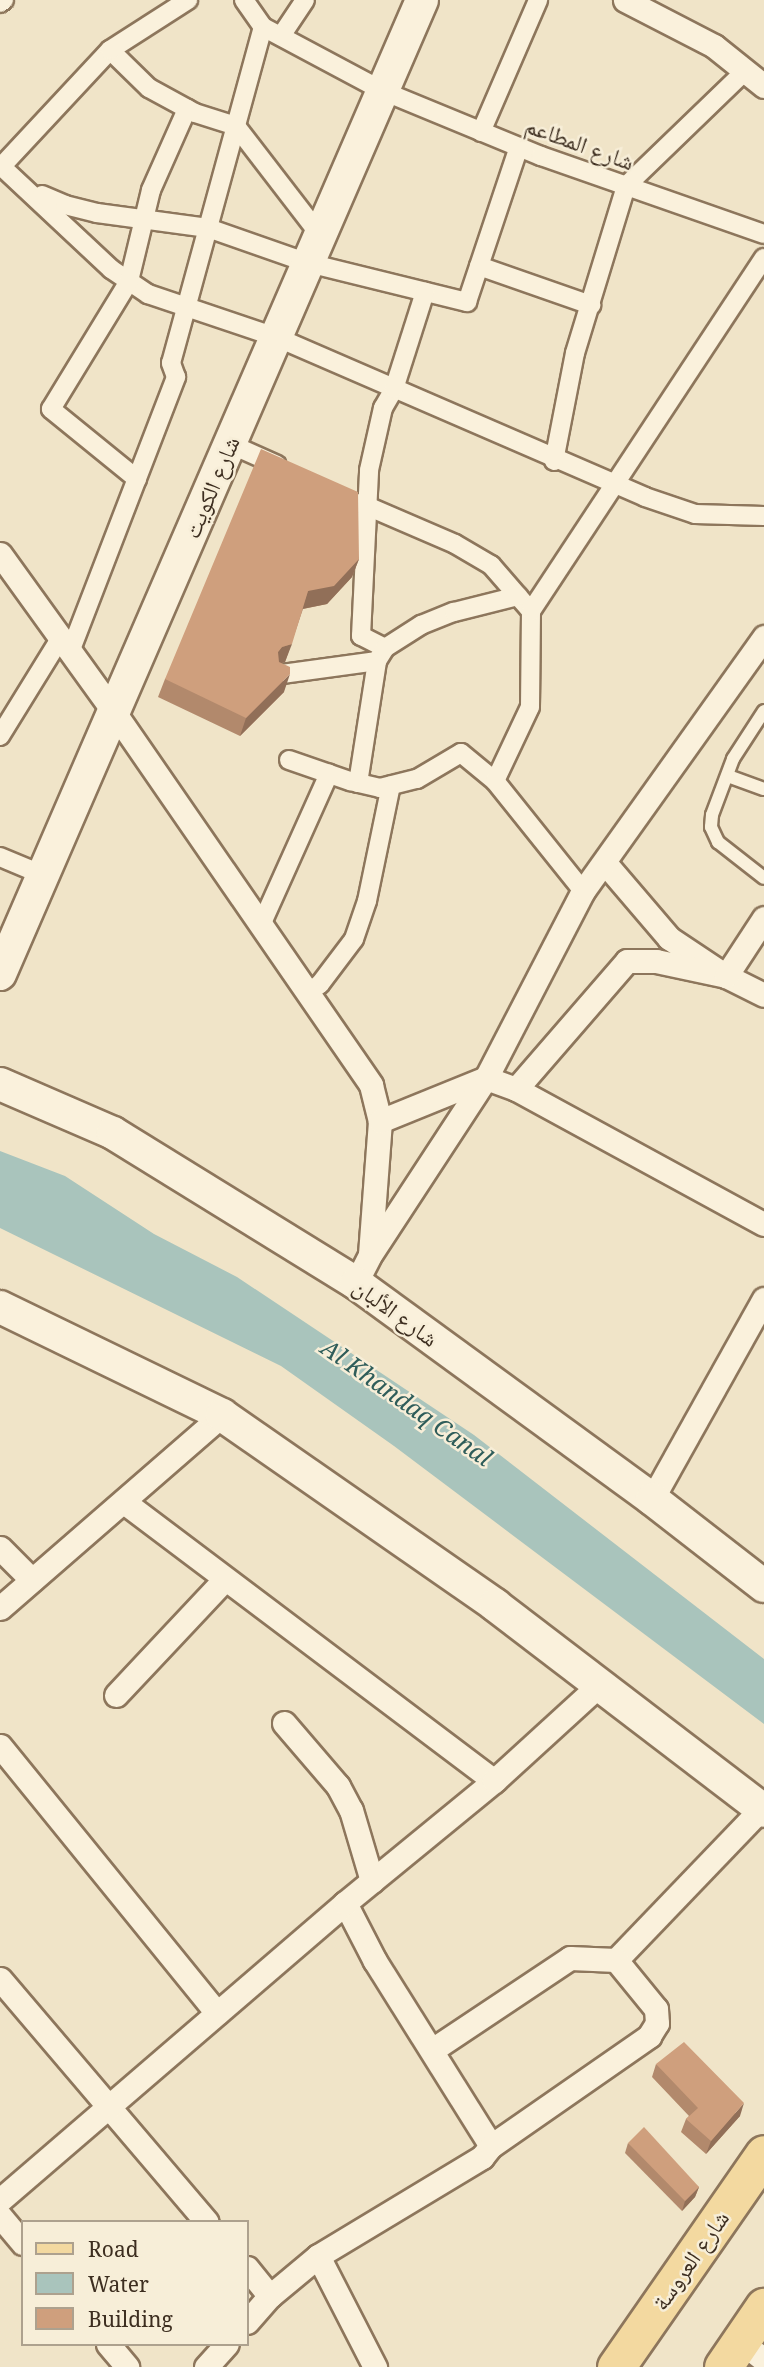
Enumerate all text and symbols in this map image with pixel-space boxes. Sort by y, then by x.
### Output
street label: شارع المطاعم [522,111,638,175]
street label: شارع الكويت [177,432,245,542]
street label: شارع الألبان [348,1272,444,1352]
water label: Al Khandaq Canal [316,1332,498,1472]
street label: شارع العروسة [646,2205,734,2315]
legend [21,2220,248,2346]
text: Road [88,2235,139,2263]
text: Water [88,2270,149,2298]
text: Building [88,2305,173,2333]

